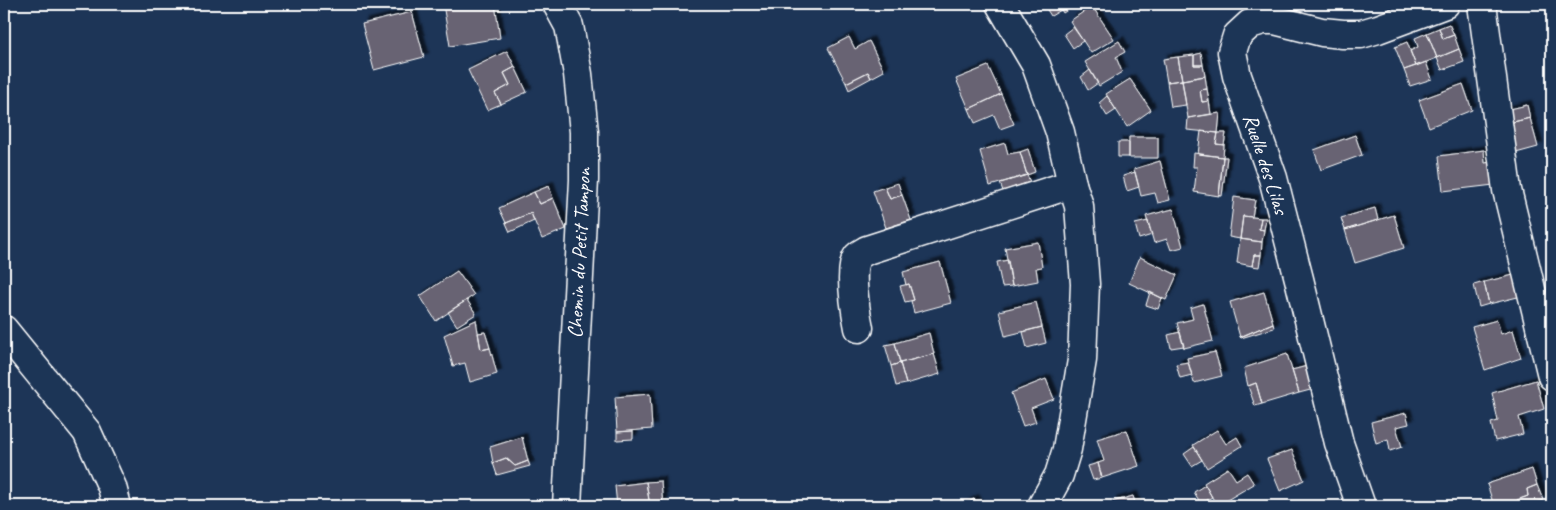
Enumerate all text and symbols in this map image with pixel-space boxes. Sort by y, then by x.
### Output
street label: Ruelle des Lilas [1238,111,1295,219]
street label: Chemin du Petit Tampon [562,166,597,339]

